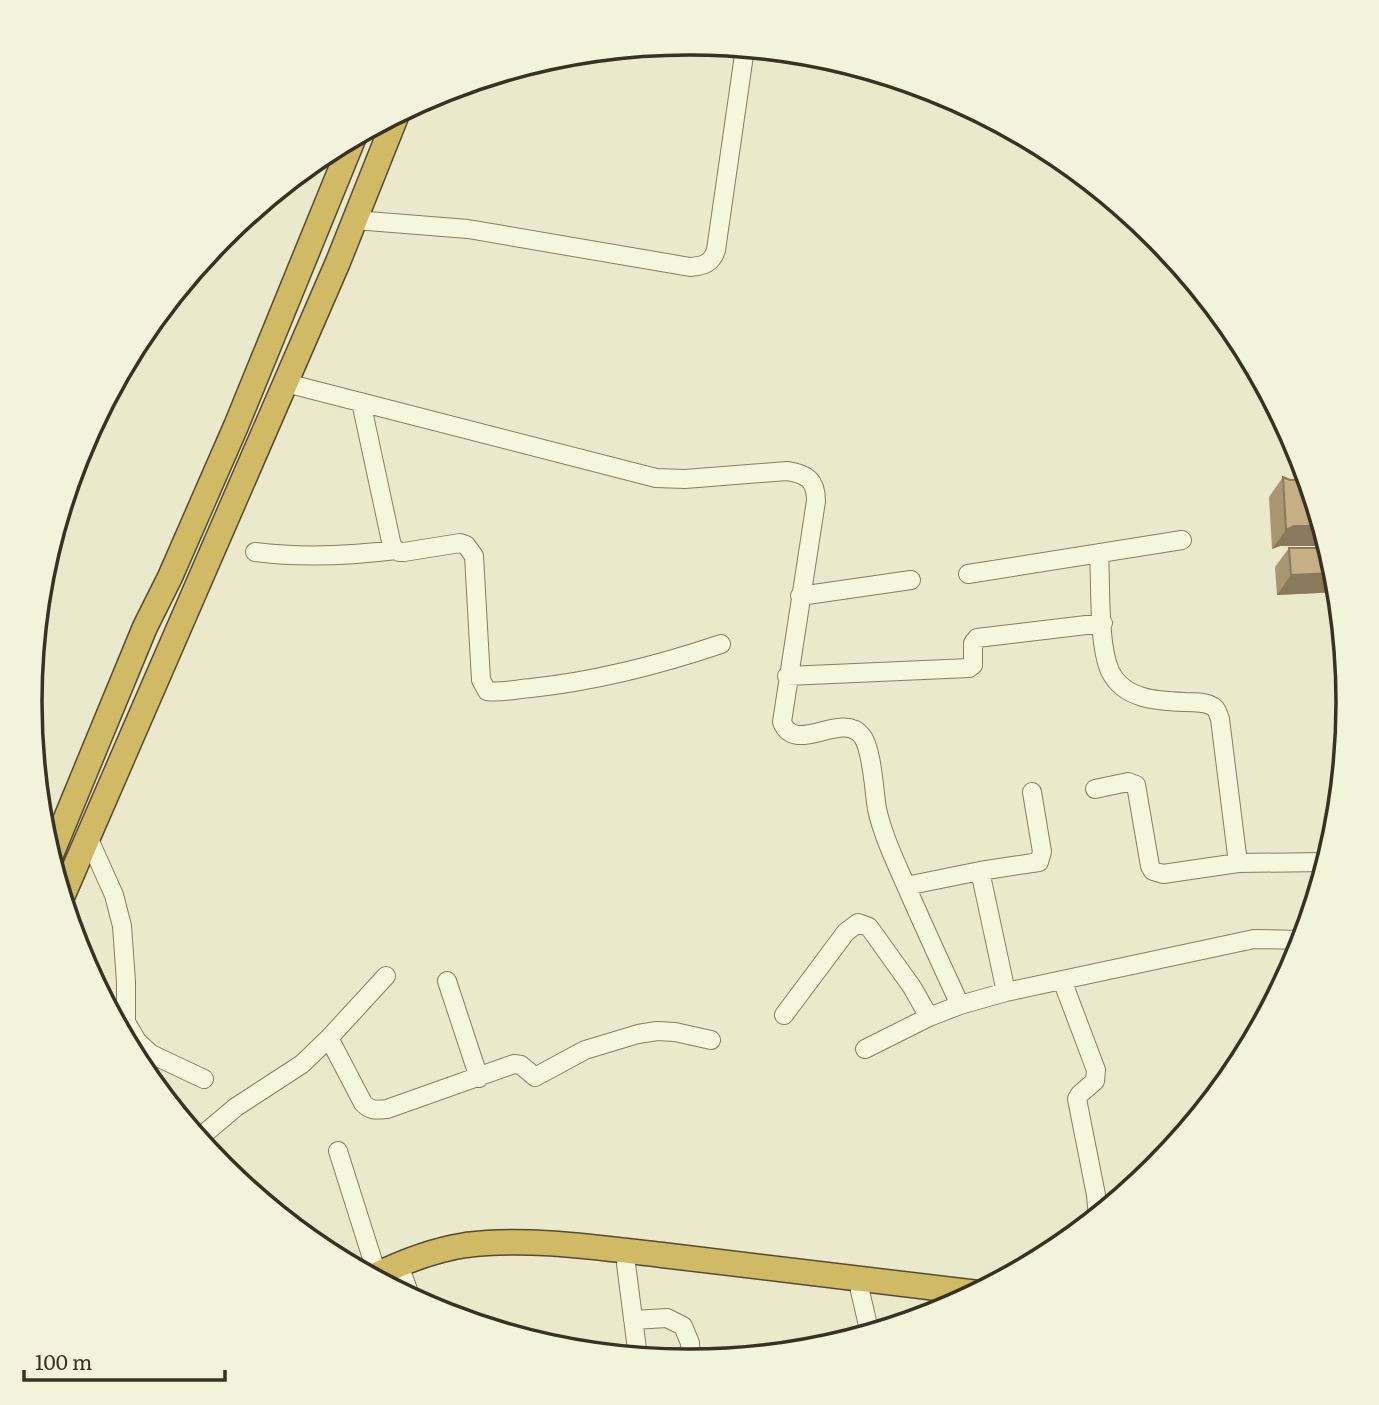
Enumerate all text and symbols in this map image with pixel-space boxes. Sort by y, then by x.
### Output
scale bar [24,1338,226,1382]
text: 100 m [35,1345,92,1376]

